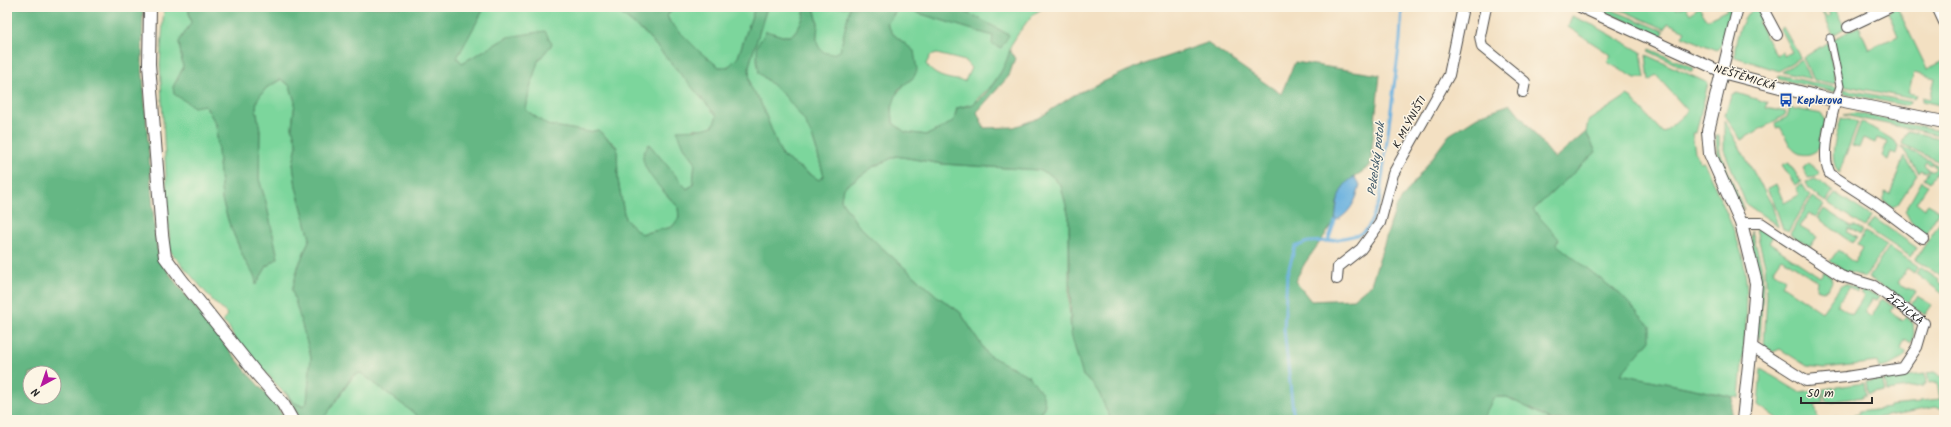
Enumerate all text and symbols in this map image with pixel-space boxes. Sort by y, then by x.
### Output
street label: NEŠTĚMICKÁ [1712,60,1778,96]
bus stop icon: Keplerova [1778,92,1794,108]
place label: Keplerova [1797,92,1843,110]
street label: K MLÝNIŠTI [1388,93,1432,152]
water label: Pekelský potok [1363,119,1391,197]
street label: ŽEŽICKÁ [1882,290,1927,330]
north arrow [22,365,62,405]
scale bar [1801,379,1872,405]
text: N [28,383,45,401]
text: 50 m [1807,384,1834,403]

